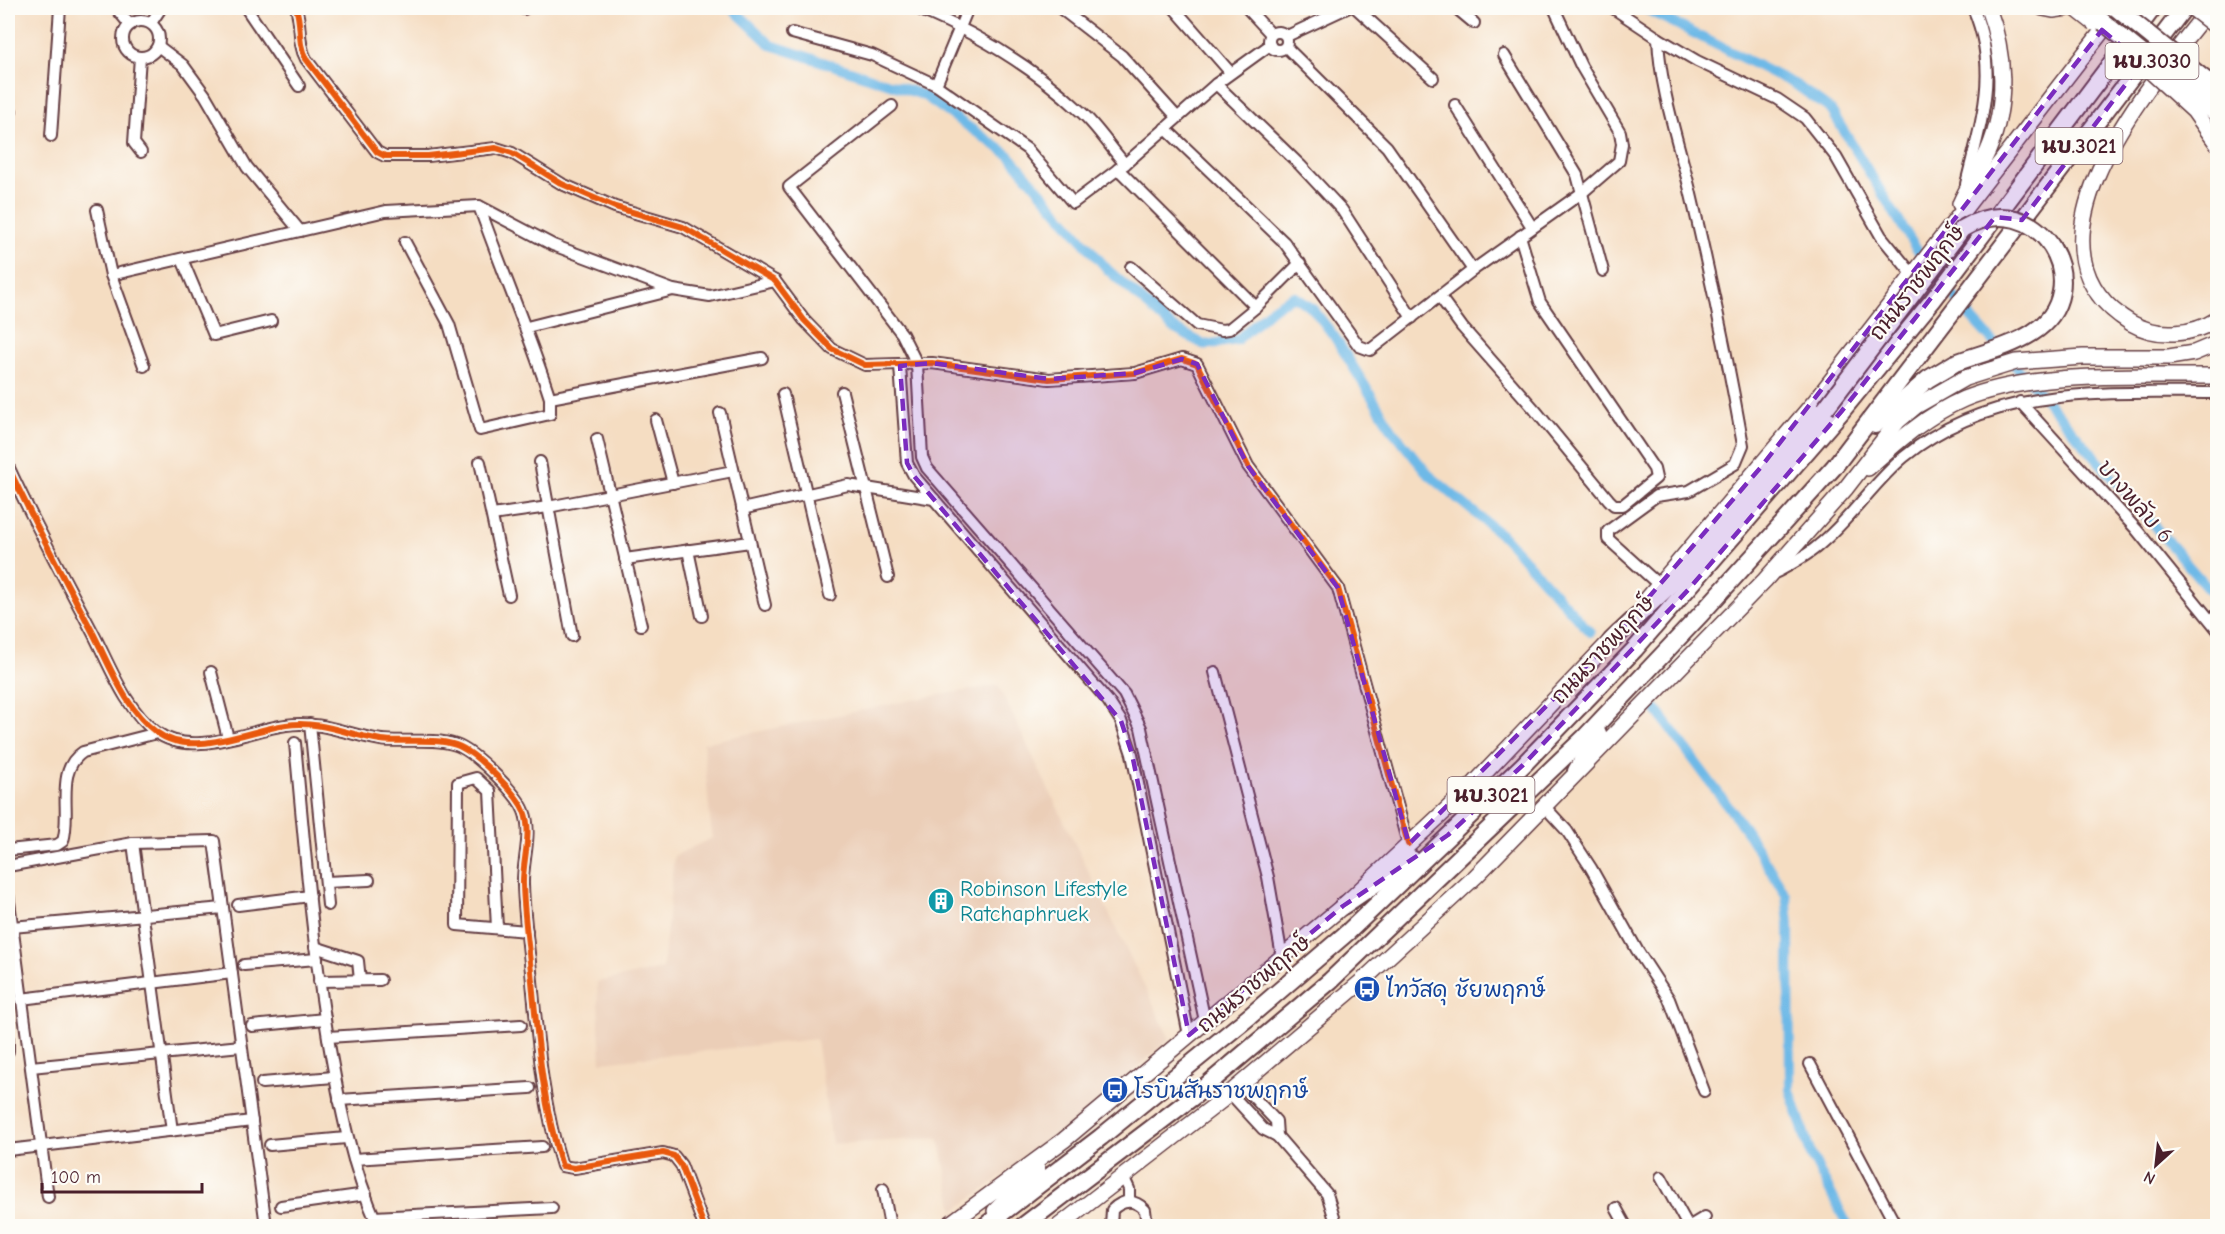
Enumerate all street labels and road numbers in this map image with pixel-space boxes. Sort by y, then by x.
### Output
road number: นบ.3030 [2106,43,2198,79]
road number: นบ.3021 [2036,128,2122,164]
street label: ถนนราชพฤกษ์ [1862,218,1971,346]
street label: บางพลับ 6 [2092,455,2178,549]
street label: ถนนราชพฤกษ์ [1544,588,1661,710]
road number: นบ.3021 [1448,777,1534,813]
street label: ถนนราชพฤกษ์ [1191,927,1316,1039]

